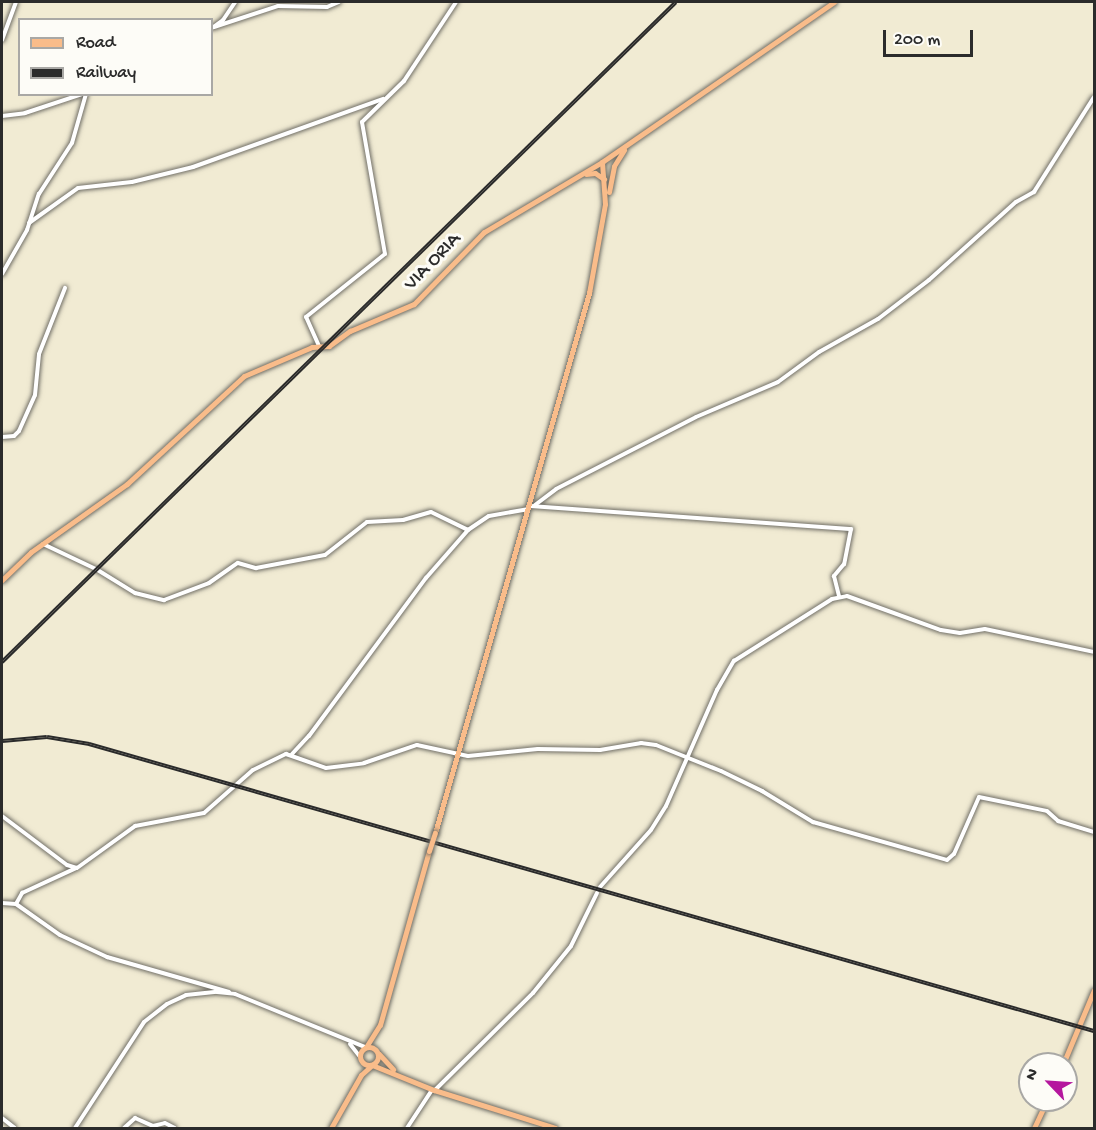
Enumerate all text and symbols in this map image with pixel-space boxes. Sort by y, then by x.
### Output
legend [18,18,213,96]
scale bar [886,18,976,56]
text: 200 m [894,30,940,51]
text: Road [76,33,115,54]
text: Railway [76,63,136,84]
street label: VIA ORIA [400,228,466,296]
north arrow [1018,1052,1078,1112]
text: N [1022,1066,1044,1084]

